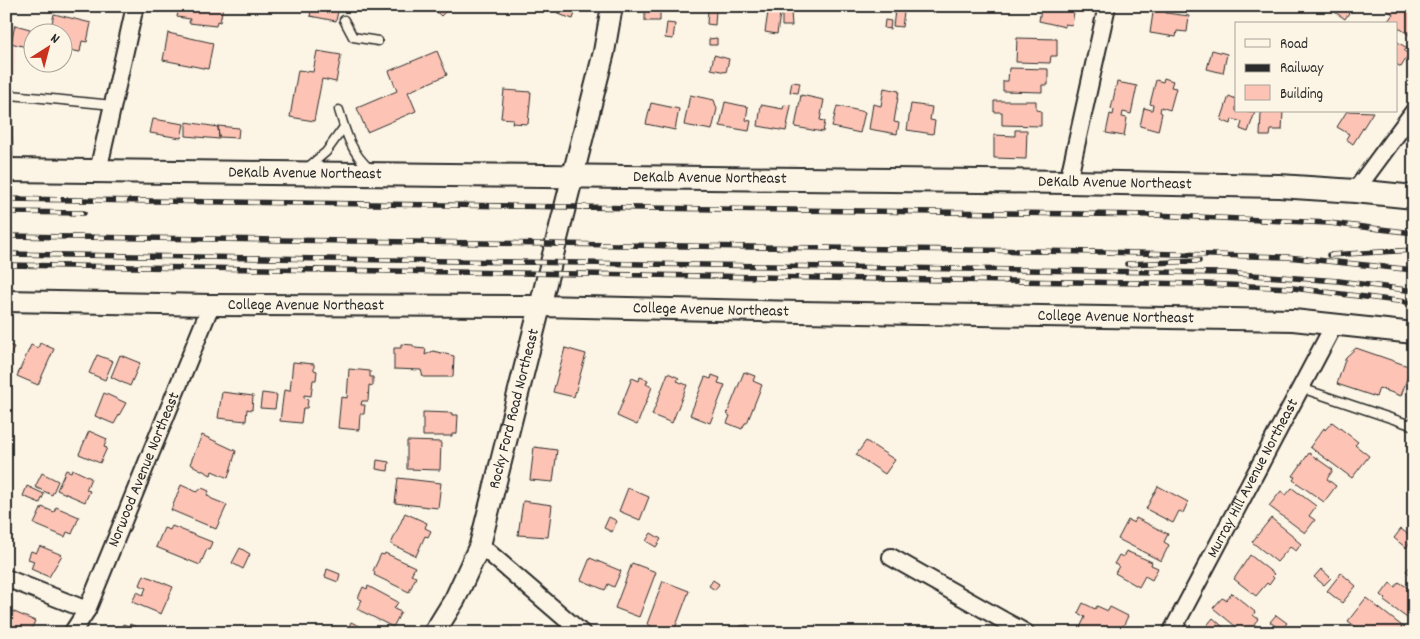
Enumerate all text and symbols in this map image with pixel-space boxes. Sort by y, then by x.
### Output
north arrow [22,22,72,72]
legend [1235,22,1398,112]
text: N [46,29,63,49]
text: Road [1280,34,1308,56]
text: Railway [1280,58,1324,80]
text: Building [1280,84,1323,106]
street label: DeKalb Avenue Northeast [228,161,382,186]
street label: DeKalb Avenue Northeast [633,166,787,190]
street label: DeKalb Avenue Northeast [1038,170,1192,196]
street label: College Avenue Northeast [228,294,384,317]
street label: College Avenue Northeast [632,297,789,323]
street label: College Avenue Northeast [1037,304,1194,330]
street label: Rocky Ford Road Northeast [483,326,546,491]
street label: Norwood Avenue Northeast [102,388,186,551]
street label: Murray Hill Avenue Northeast [1201,395,1304,562]

